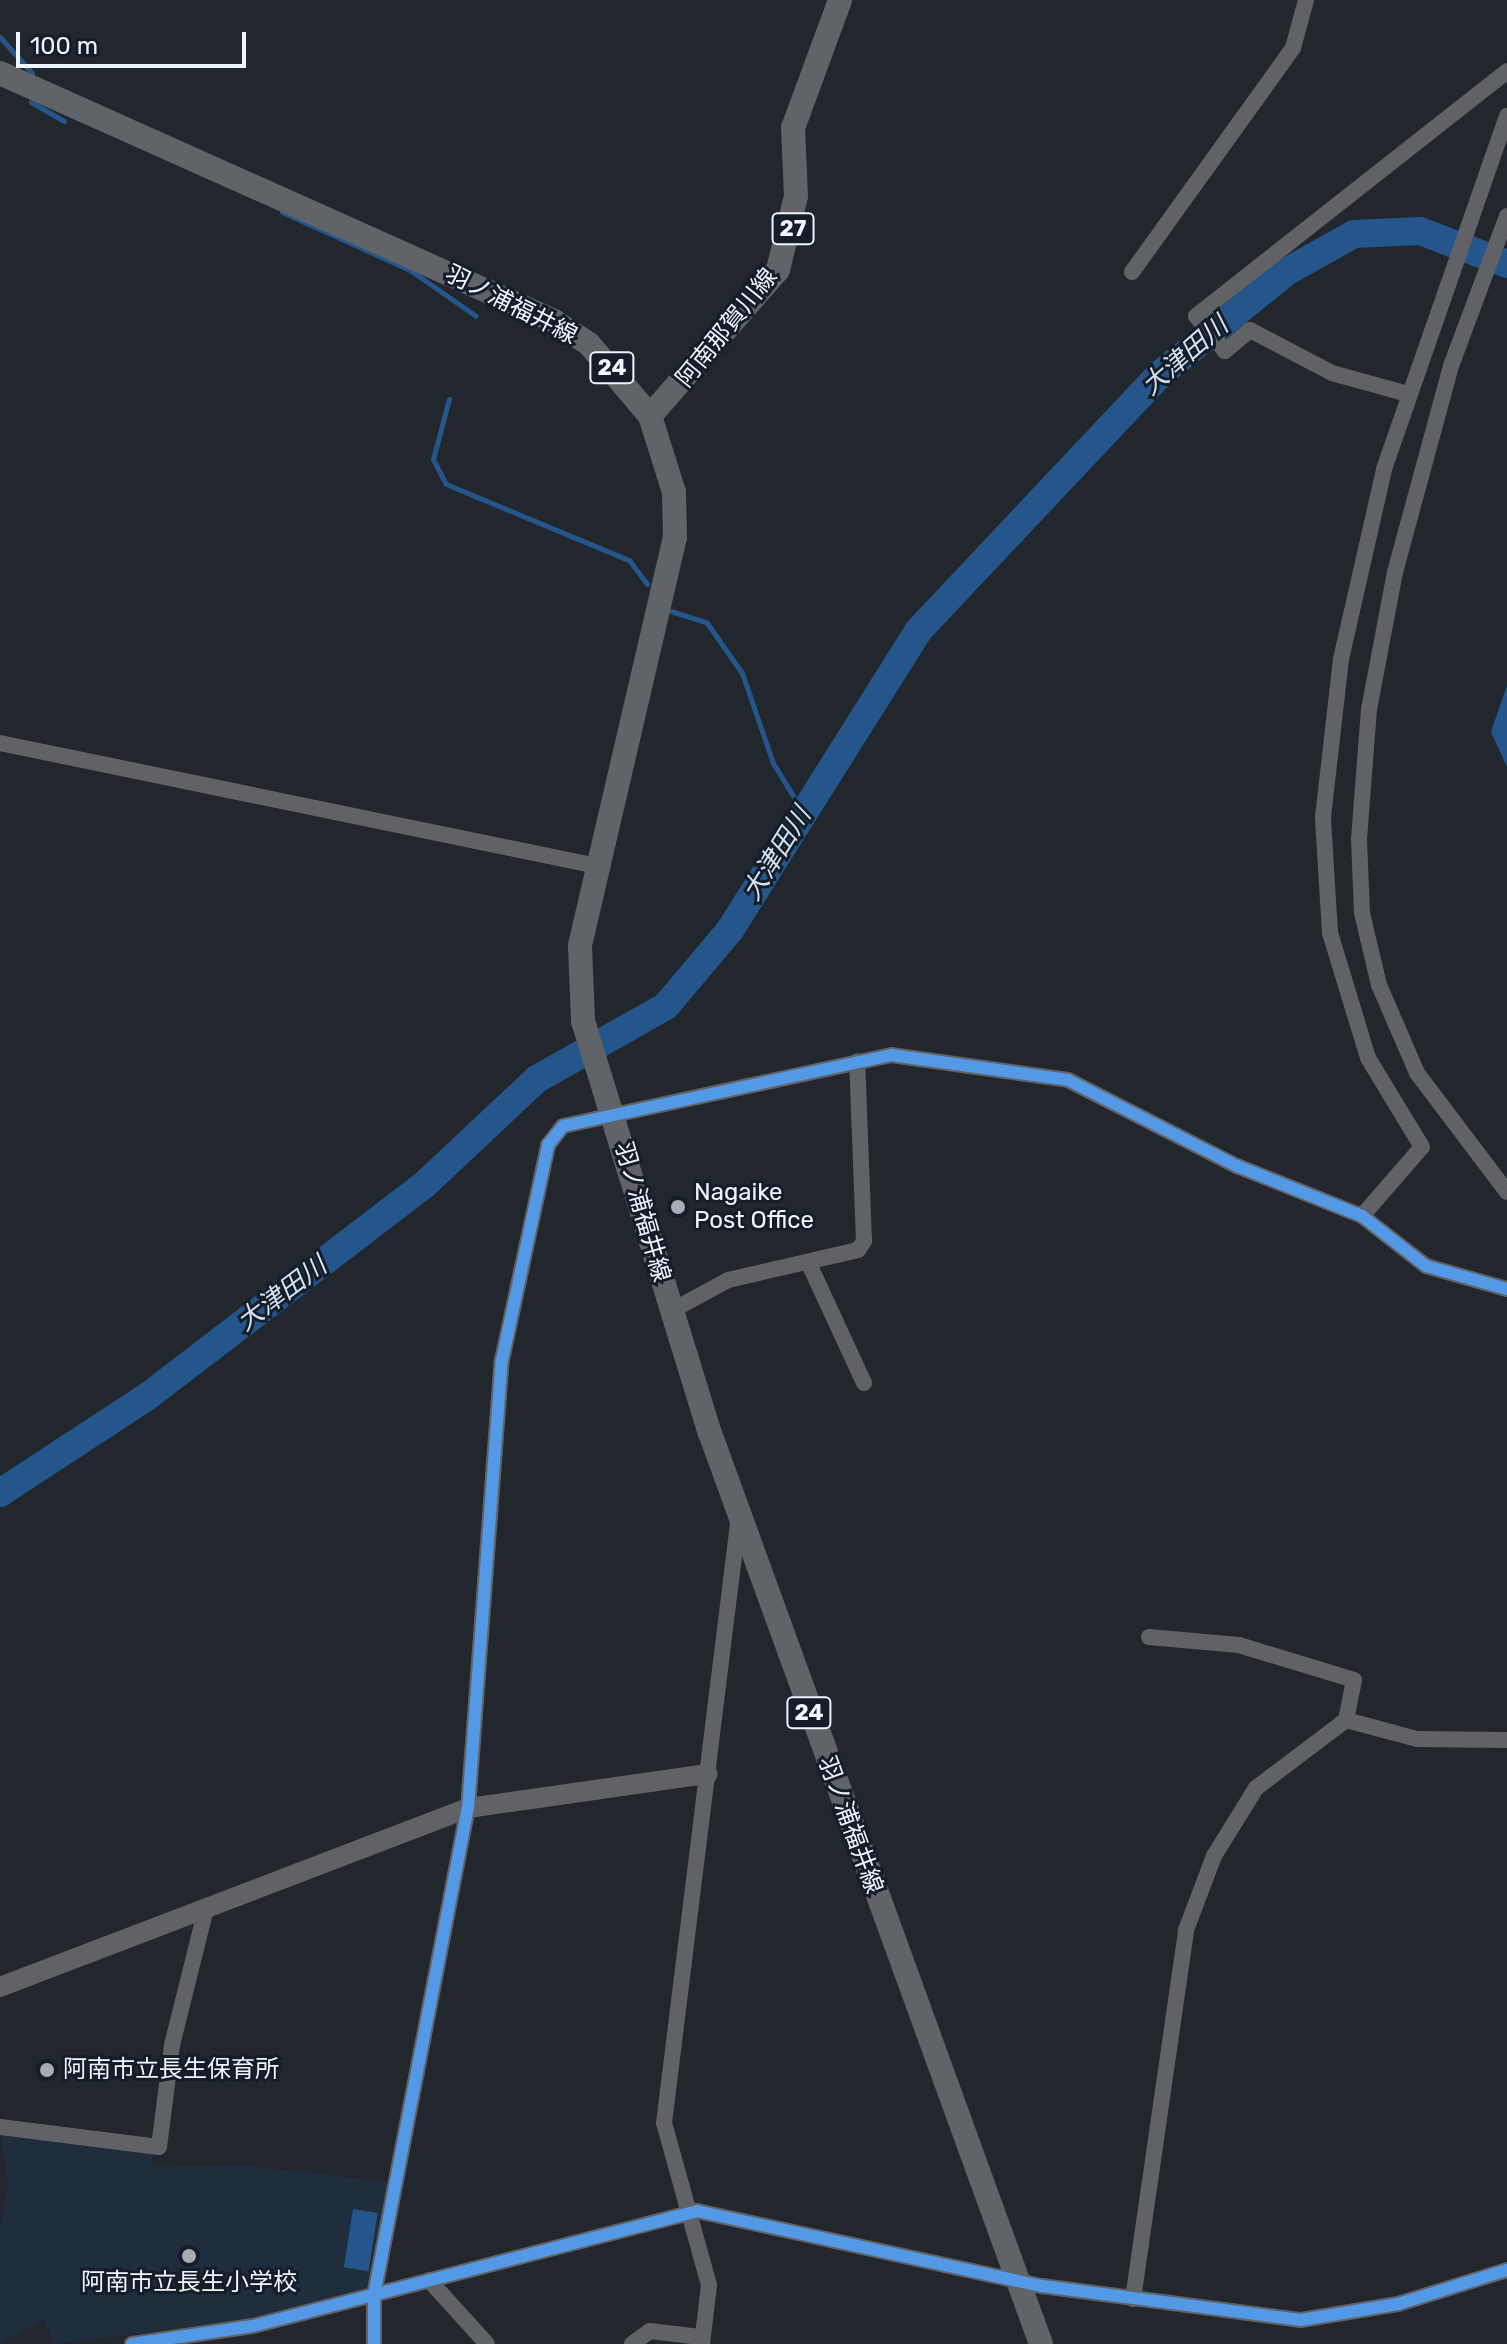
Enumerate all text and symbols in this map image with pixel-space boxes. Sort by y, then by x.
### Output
scale bar [20,16,250,66]
text: 100 m [30,32,98,60]
road number: 27 [771,211,815,247]
street label: 羽ノ浦福井線 [440,259,582,351]
street label: 阿南那賀川線 [670,263,784,393]
water label: 大津田川 [1136,310,1234,402]
road number: 24 [588,350,636,386]
water label: 大津田川 [736,802,818,906]
street label: 羽ノ浦福井線 [608,1139,676,1285]
place label: Nagaike Post Office [694,1179,814,1235]
marker: Nagaike Post Office [669,1198,687,1216]
water label: 大津田川 [231,1250,333,1338]
road number: 24 [785,1695,833,1731]
street label: 羽ノ浦福井線 [812,1752,888,1898]
place label: 阿南市立長生保育所 [63,2056,279,2084]
marker: 阿南市立長生保育所 [38,2061,56,2079]
marker: 阿南市立長生小学校 [180,2247,198,2265]
place label: 阿南市立長生小学校 [81,2269,297,2297]

